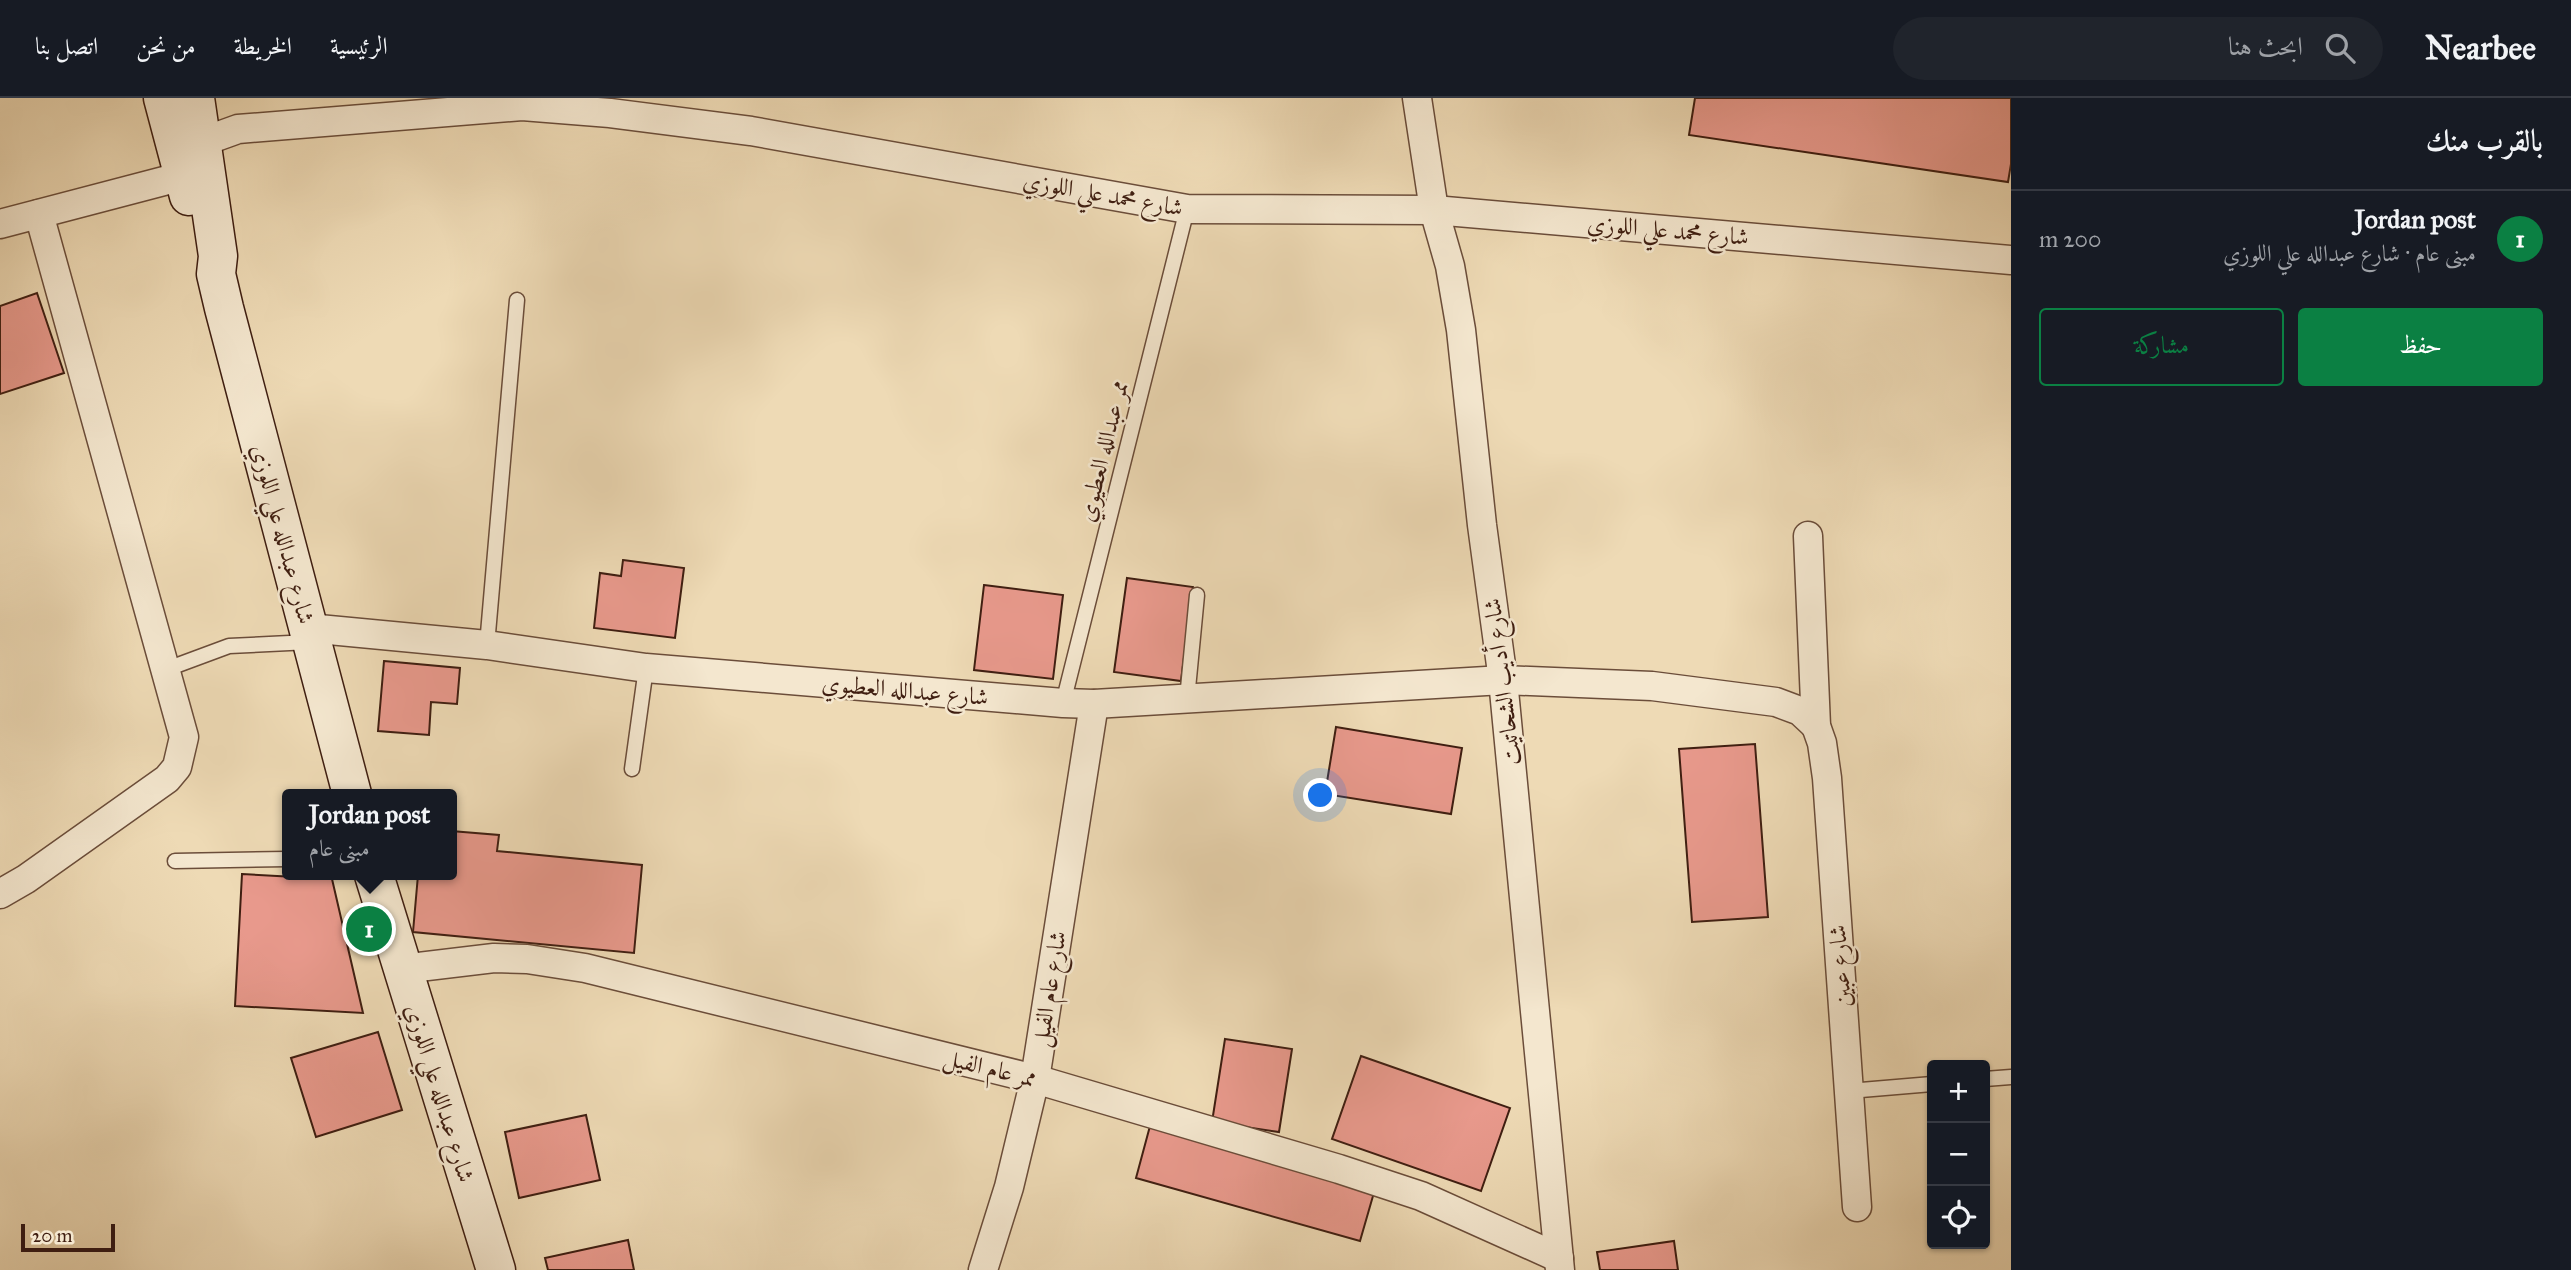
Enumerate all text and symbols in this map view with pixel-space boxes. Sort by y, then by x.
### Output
search box [1893,17,2383,80]
text: Nearbee [2425,28,2536,68]
icon: search [2321,29,2359,67]
text: ابحث هنا [2228,30,2303,62]
text: اتصل بنا [35,31,98,61]
text: من نحن [136,31,196,61]
text: الخريطة [234,31,292,61]
text: الرئيسية [330,31,388,61]
text: بالقرب منك [2426,123,2543,159]
street label: شارع محمد علي اللوزي [1019,165,1186,231]
text: Jordan post [2354,203,2476,235]
street label: شارع محمد علي اللوزي [1585,208,1750,260]
text: 200 m [2039,225,2101,253]
text: 1 [2515,225,2525,253]
text: مبنى عام · شارع عبدالله علي اللوزي [2223,239,2476,267]
button: مشاركة [2039,308,2284,386]
button: حفظ [2298,308,2543,386]
street label: ممر عبدالله العطيوي [1071,377,1139,526]
street label: شارع عبدالله علي اللوزي [237,441,321,629]
street label: شارع أديب الشحاتيت [1475,596,1532,768]
street label: شارع عبدالله العطيوي [820,668,990,717]
your location [1303,778,1337,812]
popup [282,789,457,880]
text: Jordan post [309,798,430,830]
text: مبنى عام [309,834,370,862]
pin: 1 [346,903,392,955]
street label: شارع عبين [1822,924,1863,1008]
street label: شارع عام الفيل [1025,929,1079,1050]
street label: شارع عبدالله علي اللوزي [391,1000,481,1188]
street label: ممر عام الفيل [939,1042,1040,1100]
map controls [1927,1060,1990,1249]
button: + [1927,1060,1990,1123]
button: − [1927,1123,1990,1186]
button: locate [1927,1186,1990,1249]
scale bar [21,1221,116,1253]
text: 20 m [32,1224,73,1247]

